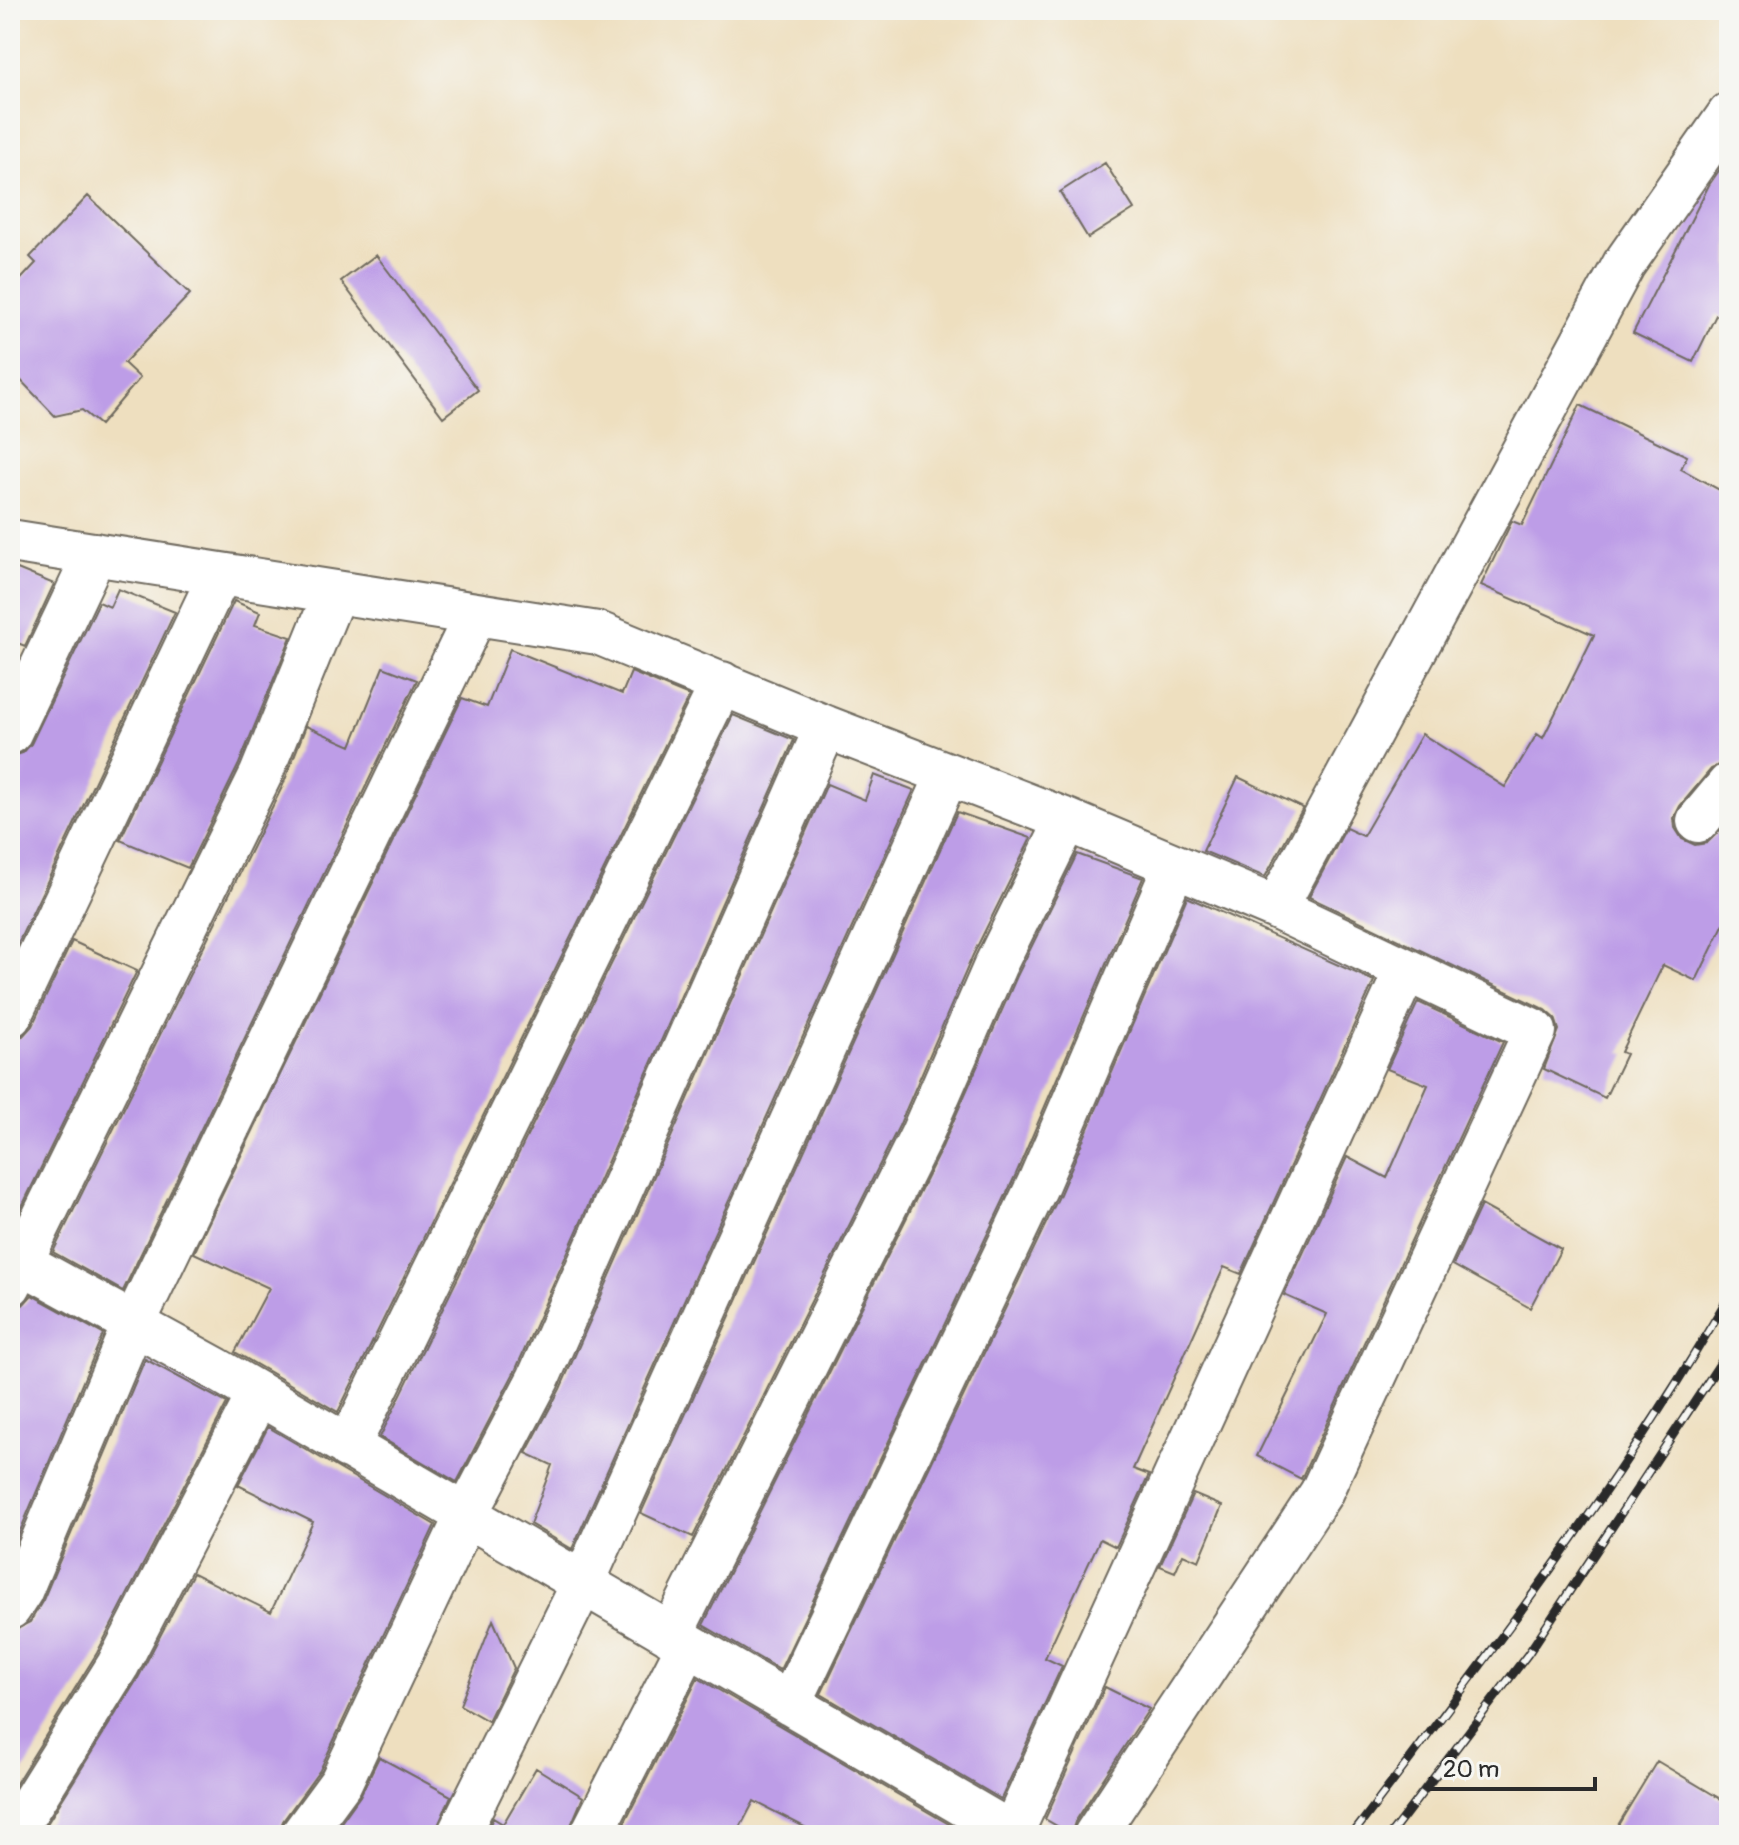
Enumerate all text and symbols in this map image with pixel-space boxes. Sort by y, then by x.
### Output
scale bar [1431,1741,1595,1791]
text: 20 m [1443,1755,1499,1784]

